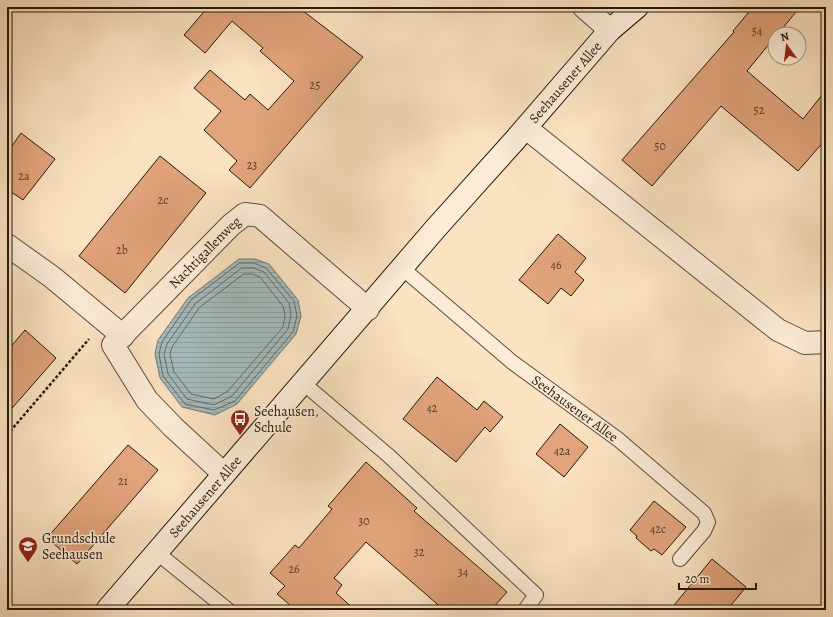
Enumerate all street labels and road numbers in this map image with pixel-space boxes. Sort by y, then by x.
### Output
street label: Seehausener Allee [525,37,606,127]
street label: Nachtigallenweg [165,212,245,293]
street label: Seehausener Allee [528,371,622,446]
street label: Seehausener Allee [165,452,246,542]

